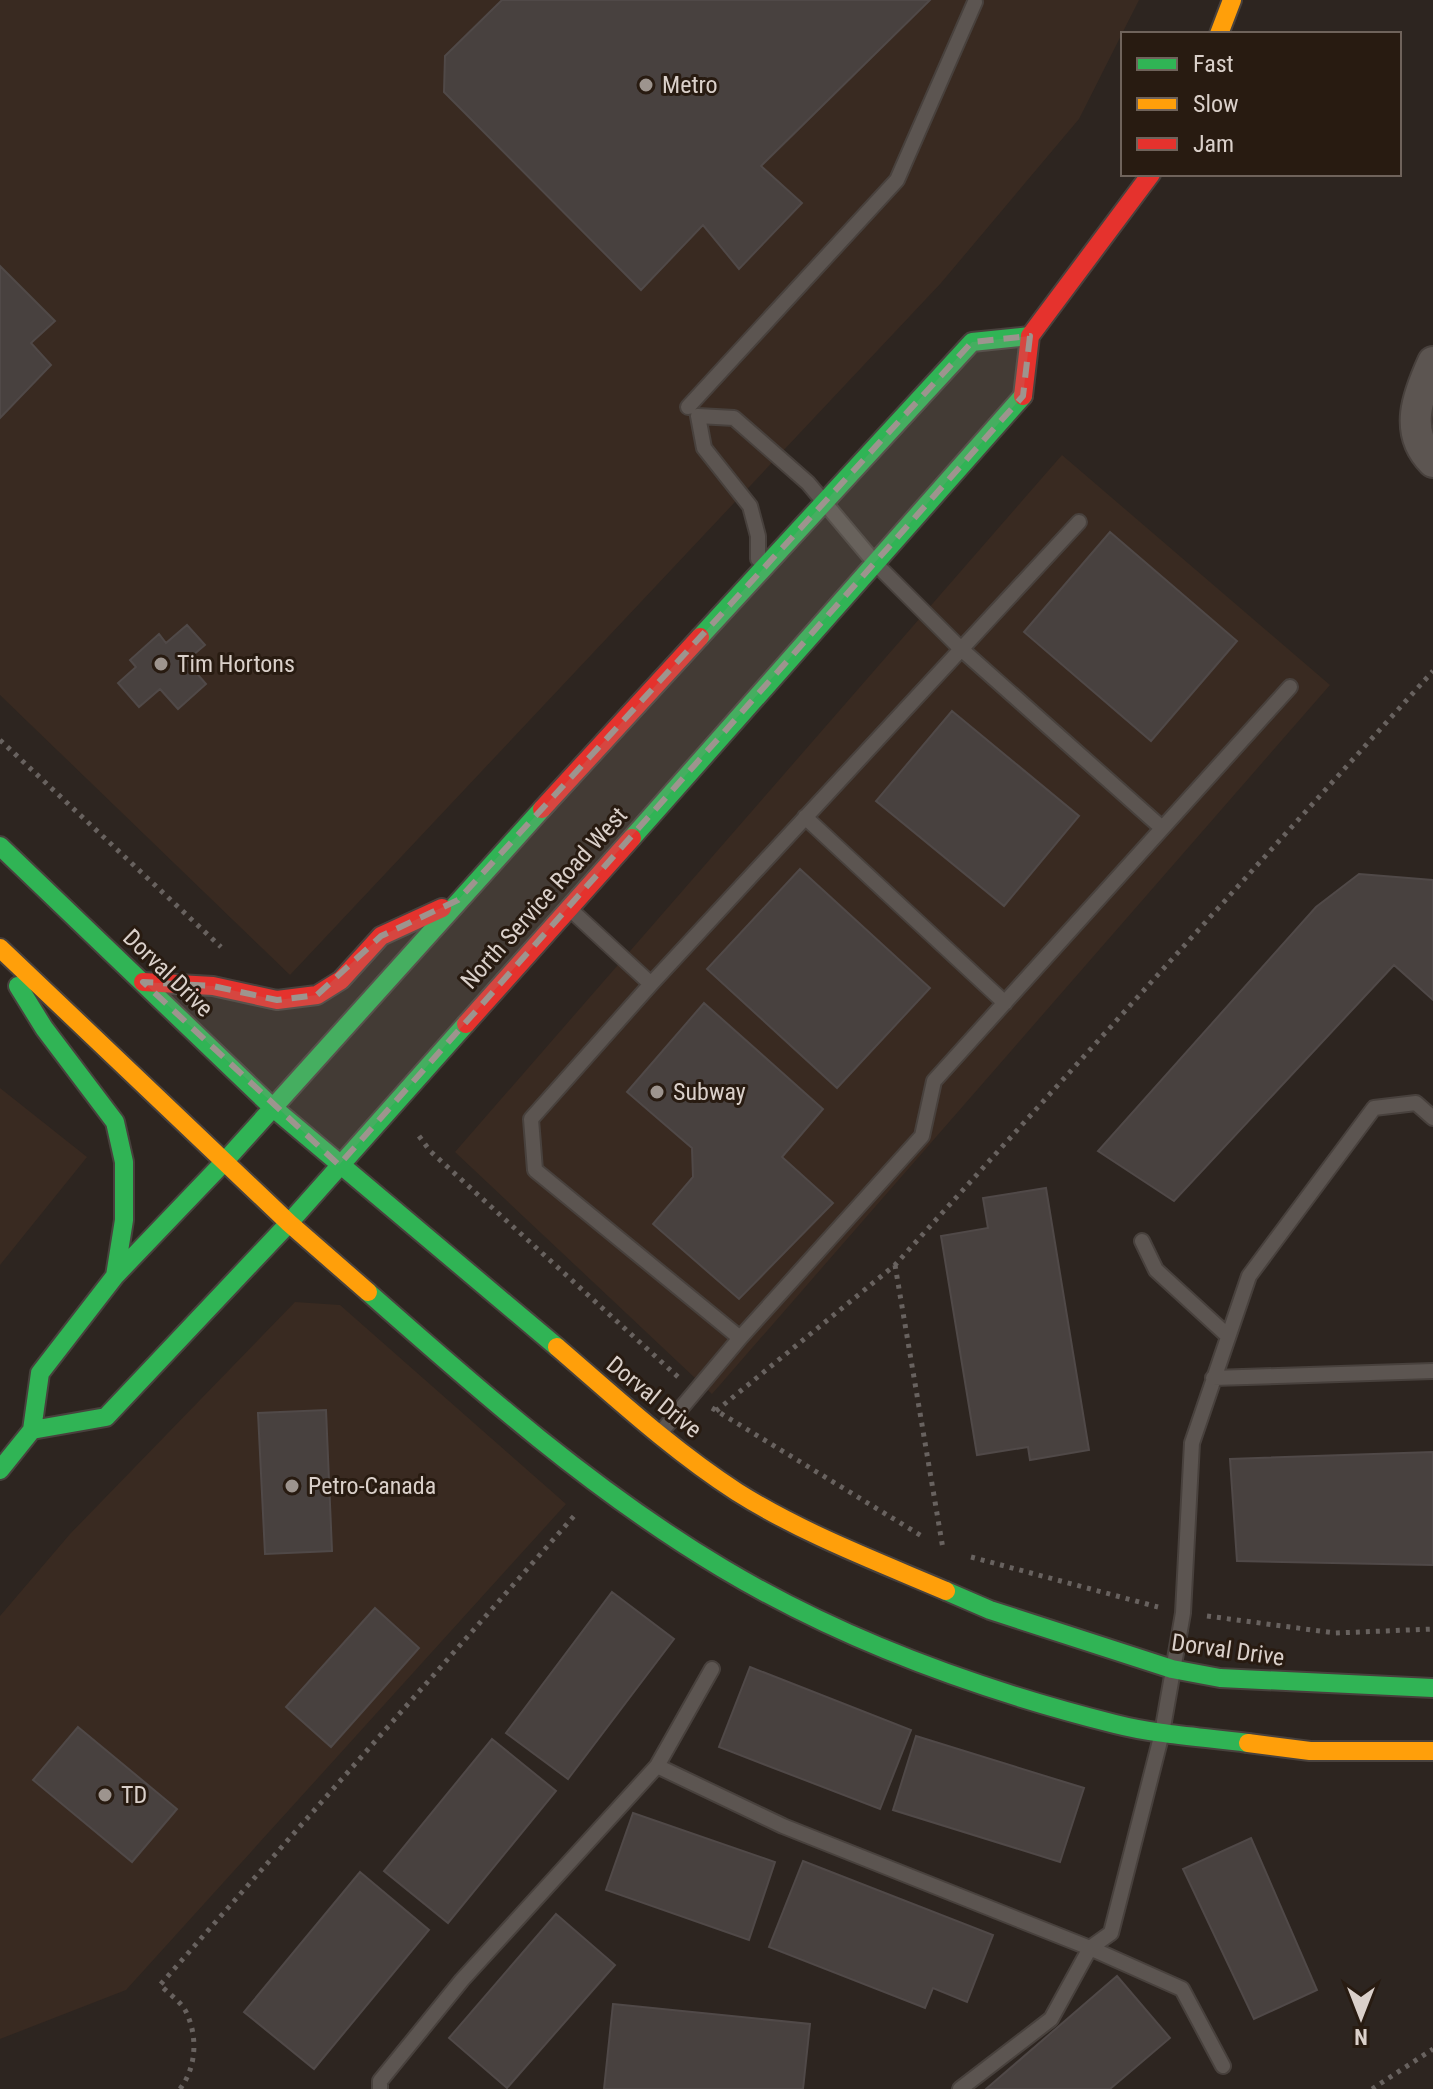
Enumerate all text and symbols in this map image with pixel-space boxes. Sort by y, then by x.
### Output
legend [1121,32,1401,176]
text: Fast [1193,50,1234,78]
place label: Metro [662,71,718,99]
marker: Metro [637,76,655,94]
text: Slow [1193,90,1239,118]
text: Jam [1193,130,1234,158]
place label: Tim Hortons [177,650,295,678]
marker: Tim Hortons [152,655,170,673]
street label: North Service Road West [455,801,633,995]
street label: Dorval Drive [117,923,219,1023]
place label: Subway [673,1078,746,1106]
marker: Subway [648,1083,666,1101]
street label: Dorval Drive [601,1350,707,1444]
place label: Petro-Canada [308,1472,436,1500]
marker: Petro-Canada [283,1477,301,1495]
street label: Dorval Drive [1170,1628,1286,1672]
place label: TD [121,1781,147,1809]
marker: TD [96,1786,114,1804]
north arrow [1321,1977,1401,2057]
text: N [1354,2024,1368,2049]

